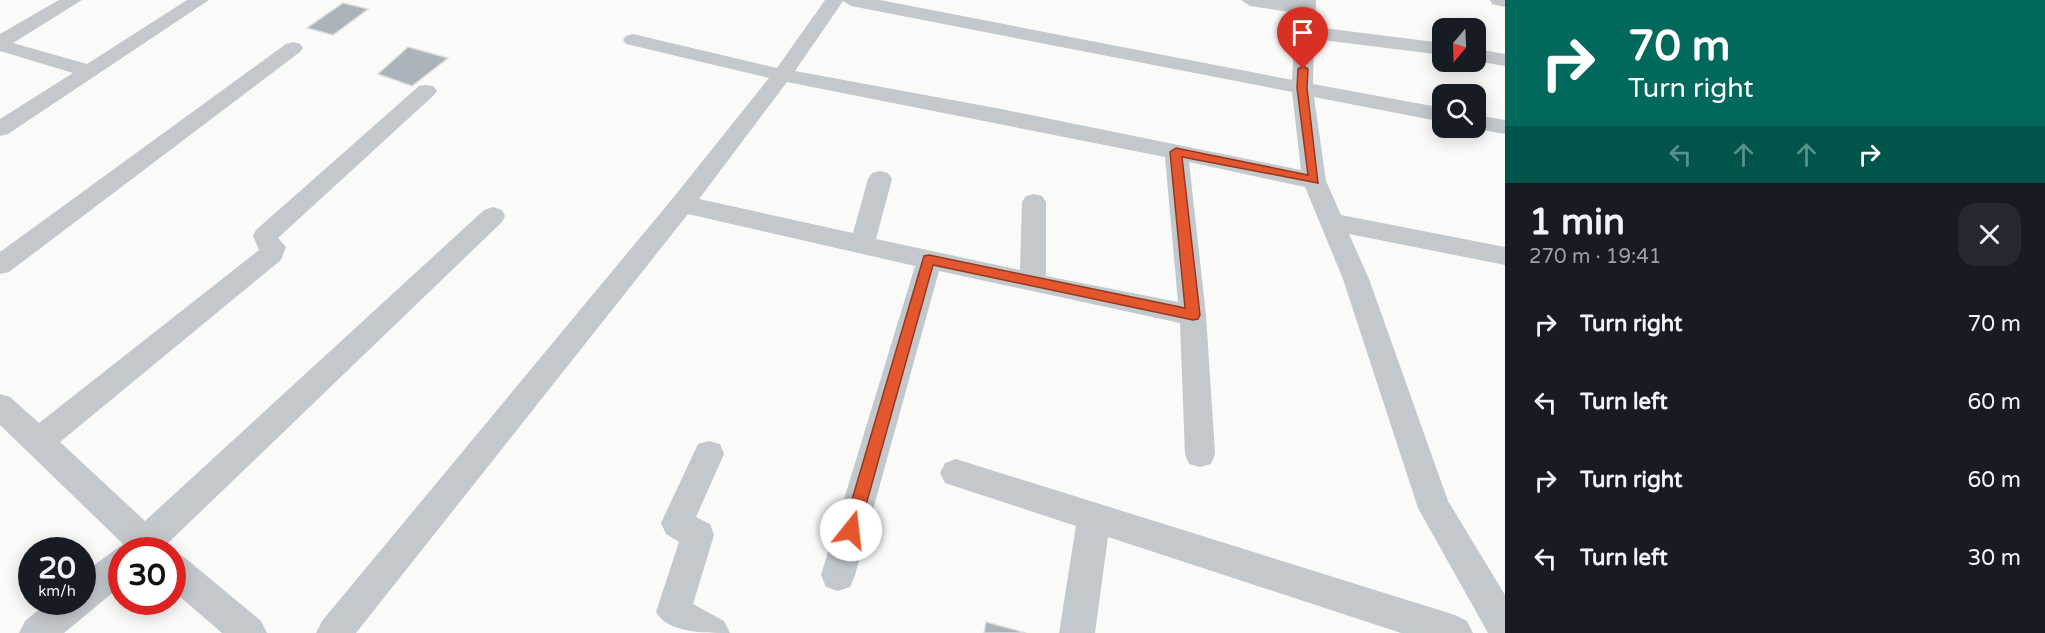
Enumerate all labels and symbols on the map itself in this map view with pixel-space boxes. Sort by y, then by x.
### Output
pin [1277,7,1328,69]
north arrow [1432,18,1486,72]
position arrow [819,498,883,562]
speed limit sign: 30 [108,537,186,615]

